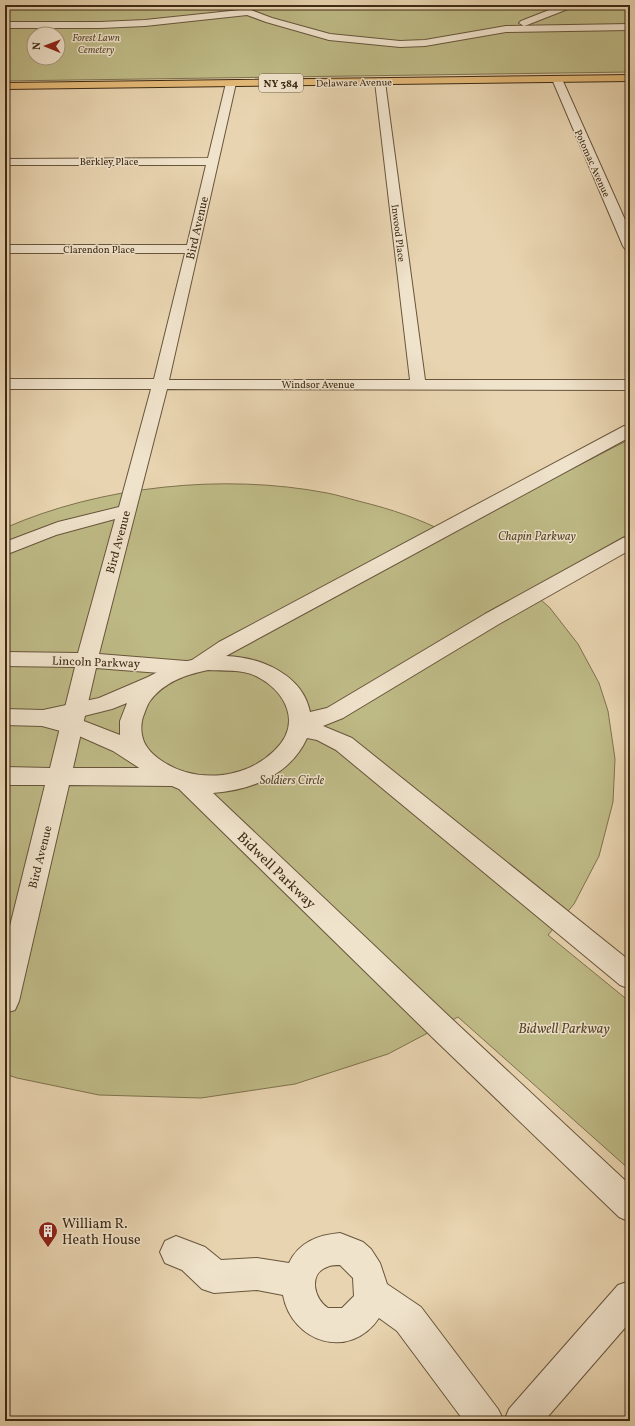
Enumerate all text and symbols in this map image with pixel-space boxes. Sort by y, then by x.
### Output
north arrow [26,26,66,66]
park label: Forest Lawn Cemetery [72,31,120,57]
text: N [30,42,45,50]
road number: NY 384 [259,74,303,92]
street label: Delaware Avenue [316,75,392,91]
street label: Potomac Avenue [571,127,613,200]
street label: Berkley Place [80,155,138,169]
street label: Bird Avenue [183,195,213,261]
street label: Inwood Place [388,203,409,263]
street label: Clarendon Place [63,243,135,257]
street label: Windsor Avenue [282,378,355,392]
street label: Bird Avenue [103,509,135,576]
park label: Chapin Parkway [498,529,577,545]
street label: Lincoln Parkway [52,653,141,673]
park label: Soldiers Circle [260,773,325,789]
street label: Bird Avenue [25,824,57,890]
street label: Bidwell Parkway [232,829,320,914]
park label: Bidwell Parkway [518,1020,610,1039]
place label: William R. Heath House [62,1215,141,1250]
building icon: William R. Heath House [37,1220,59,1248]

